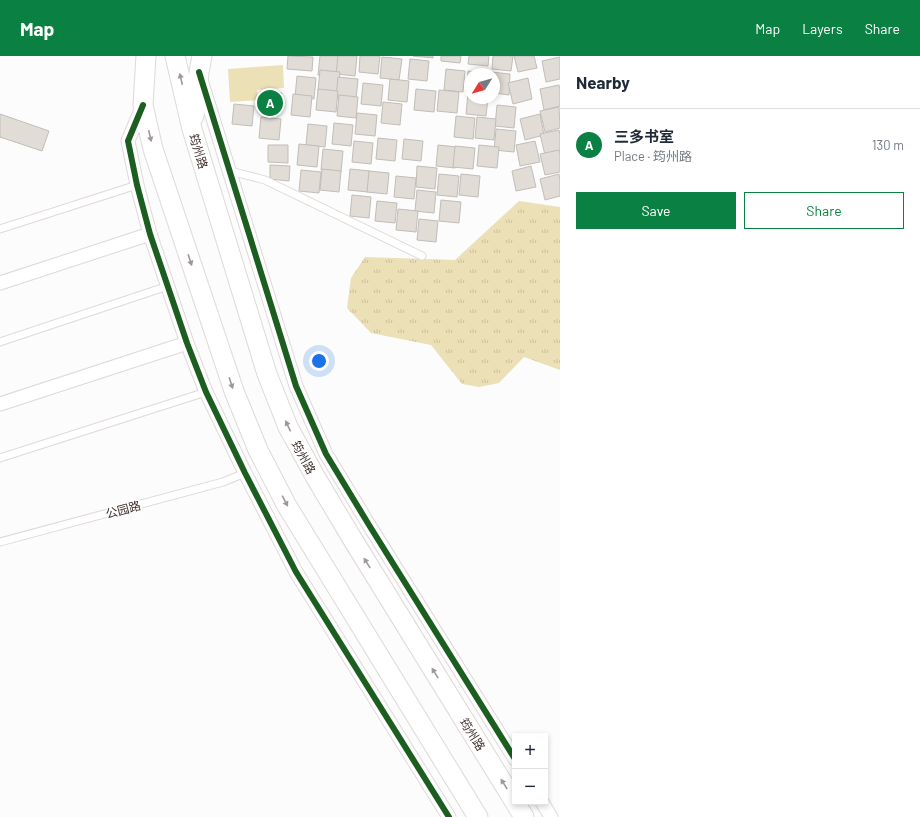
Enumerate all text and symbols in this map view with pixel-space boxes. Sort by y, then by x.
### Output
text: Map [20,17,54,40]
text: Map [755,20,780,37]
text: Layers [802,20,843,37]
text: Share [865,20,900,37]
north arrow [464,68,500,104]
text: Nearby [576,72,630,92]
one-way arrow [177,73,183,85]
pin: A [257,88,283,118]
text: 三多书室 [614,127,674,145]
one-way arrow [148,130,154,142]
street label: 筠州路 [187,132,211,170]
text: A [585,137,593,153]
text: 130 m [872,137,904,153]
text: Place · 筠州路 [614,148,692,164]
button: Save [576,192,736,229]
button: Share [744,192,904,229]
one-way arrow [187,254,193,266]
your location [309,351,329,371]
one-way arrow [228,377,234,389]
one-way arrow [285,420,291,432]
street label: 筠州路 [289,438,319,476]
one-way arrow [281,496,288,507]
street label: 公园路 [104,498,142,520]
one-way arrow [363,557,370,569]
one-way arrow [432,667,439,679]
street label: 筠州路 [458,715,488,753]
map controls [512,733,548,805]
button: + [512,733,548,769]
button: − [512,769,548,805]
one-way arrow [500,778,507,790]

